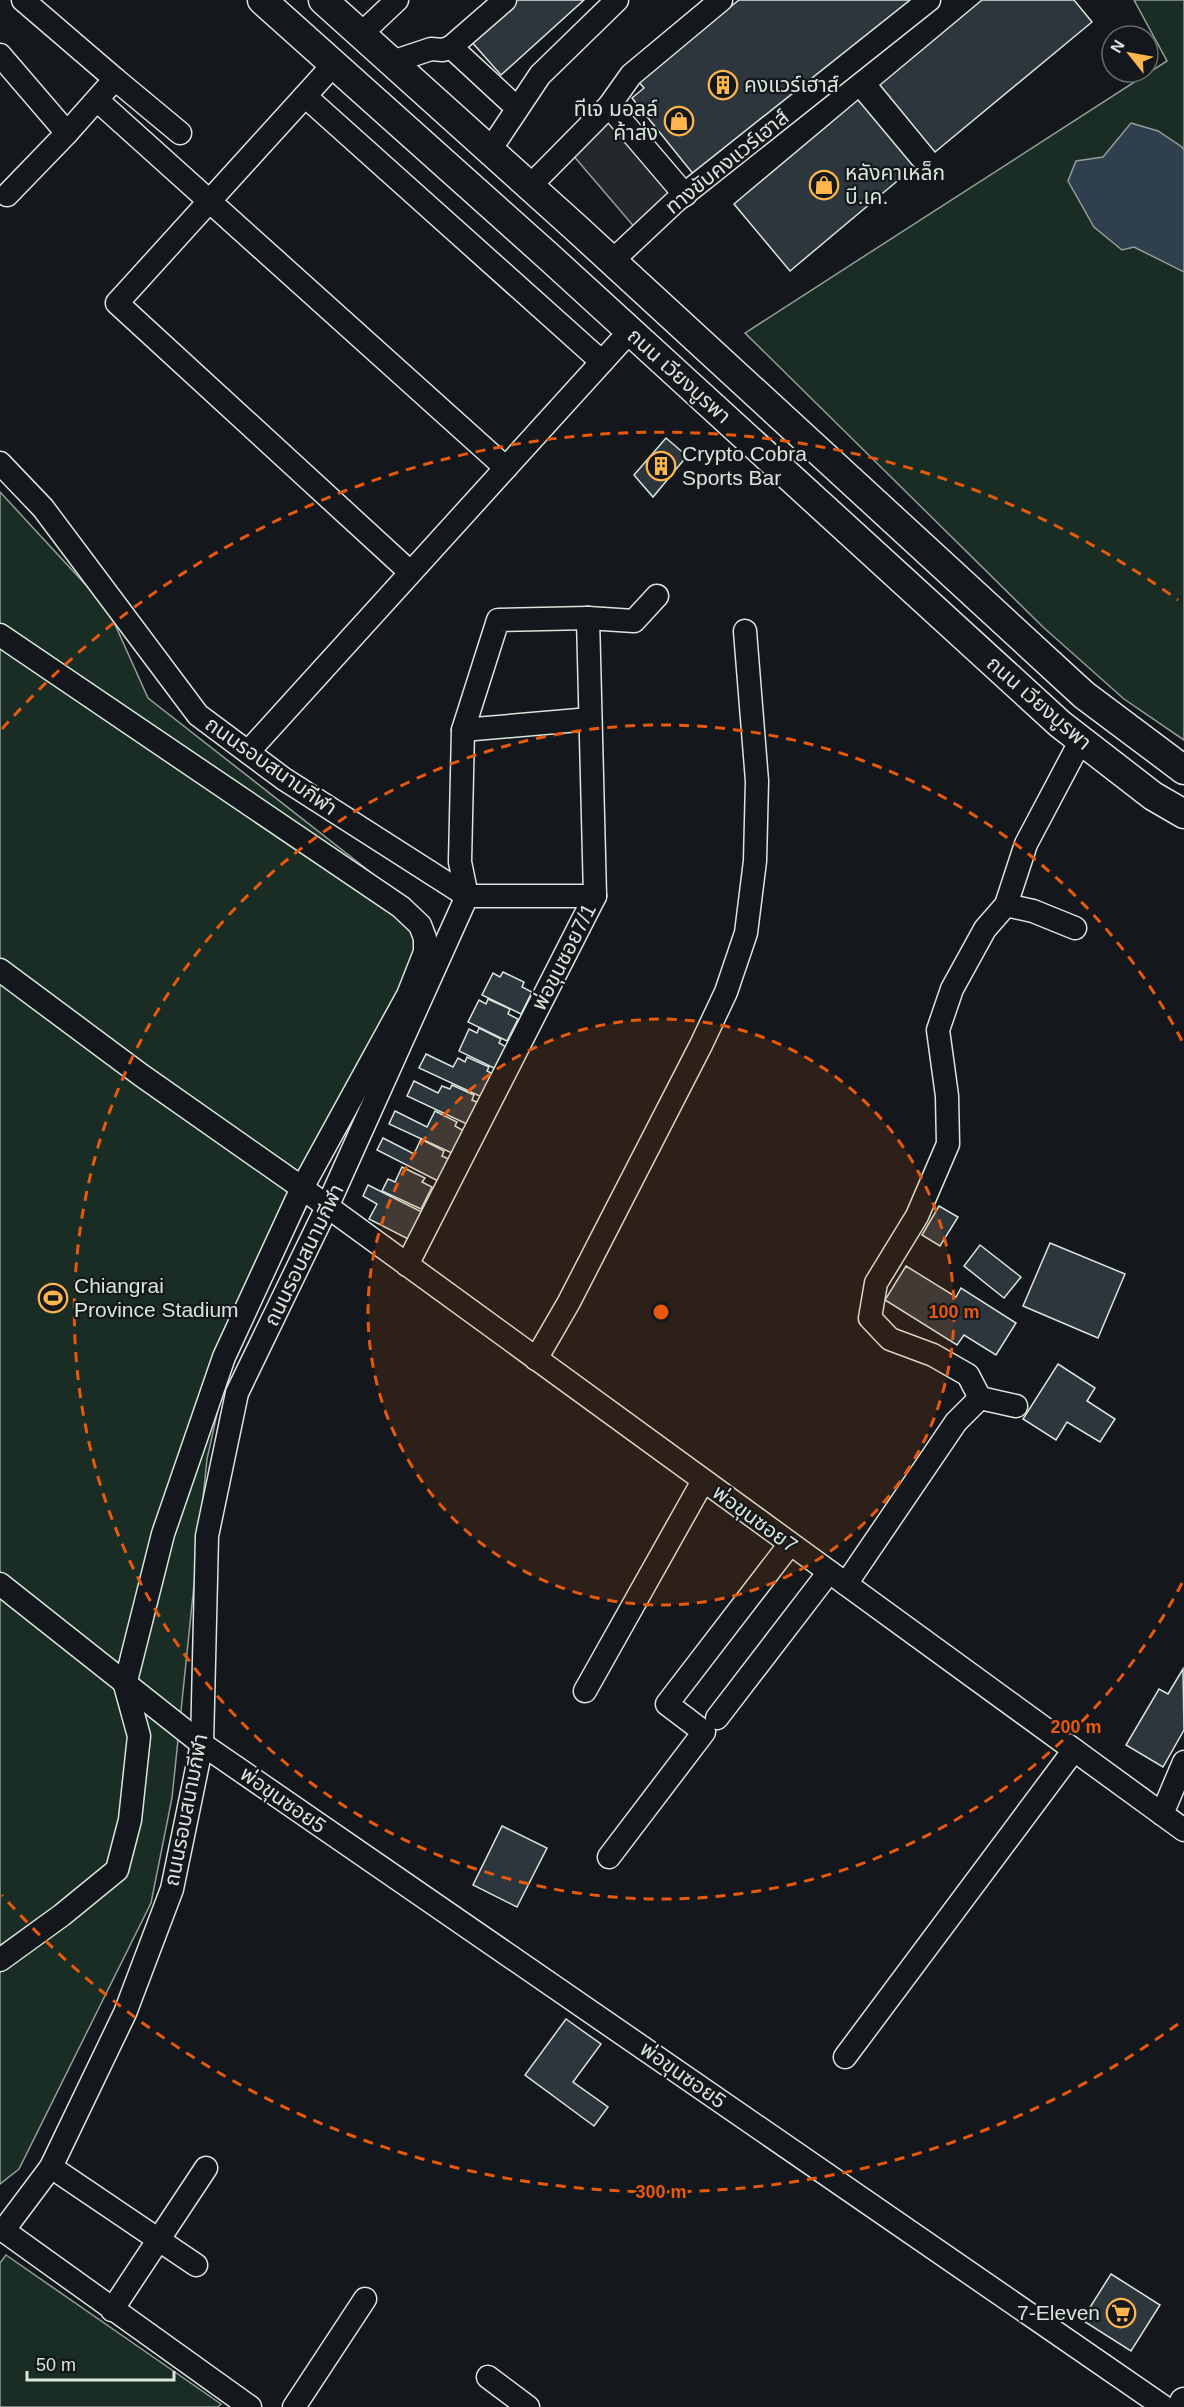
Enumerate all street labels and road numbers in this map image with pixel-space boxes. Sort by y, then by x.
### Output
street label: ทางขับคงแวร์เฮาส์ [661,105,793,218]
street label: ถนน เวียงบูรพา [622,323,735,429]
street label: ถนน เวียงบูรพา [981,651,1096,756]
street label: ถนนรอบสนามกีฬา [201,712,341,819]
street label: พ่อขุนซอย7/1 [527,900,602,1015]
street label: ถนนรอบสนามกีฬา [259,1180,348,1329]
street label: พ่อขุนซอย7 [707,1480,802,1559]
street label: ถนนรอบสนามกีฬา [159,1732,212,1888]
street label: พ่อขุนซอย5 [235,1762,330,1839]
street label: พ่อขุนซอย5 [635,2037,730,2114]

